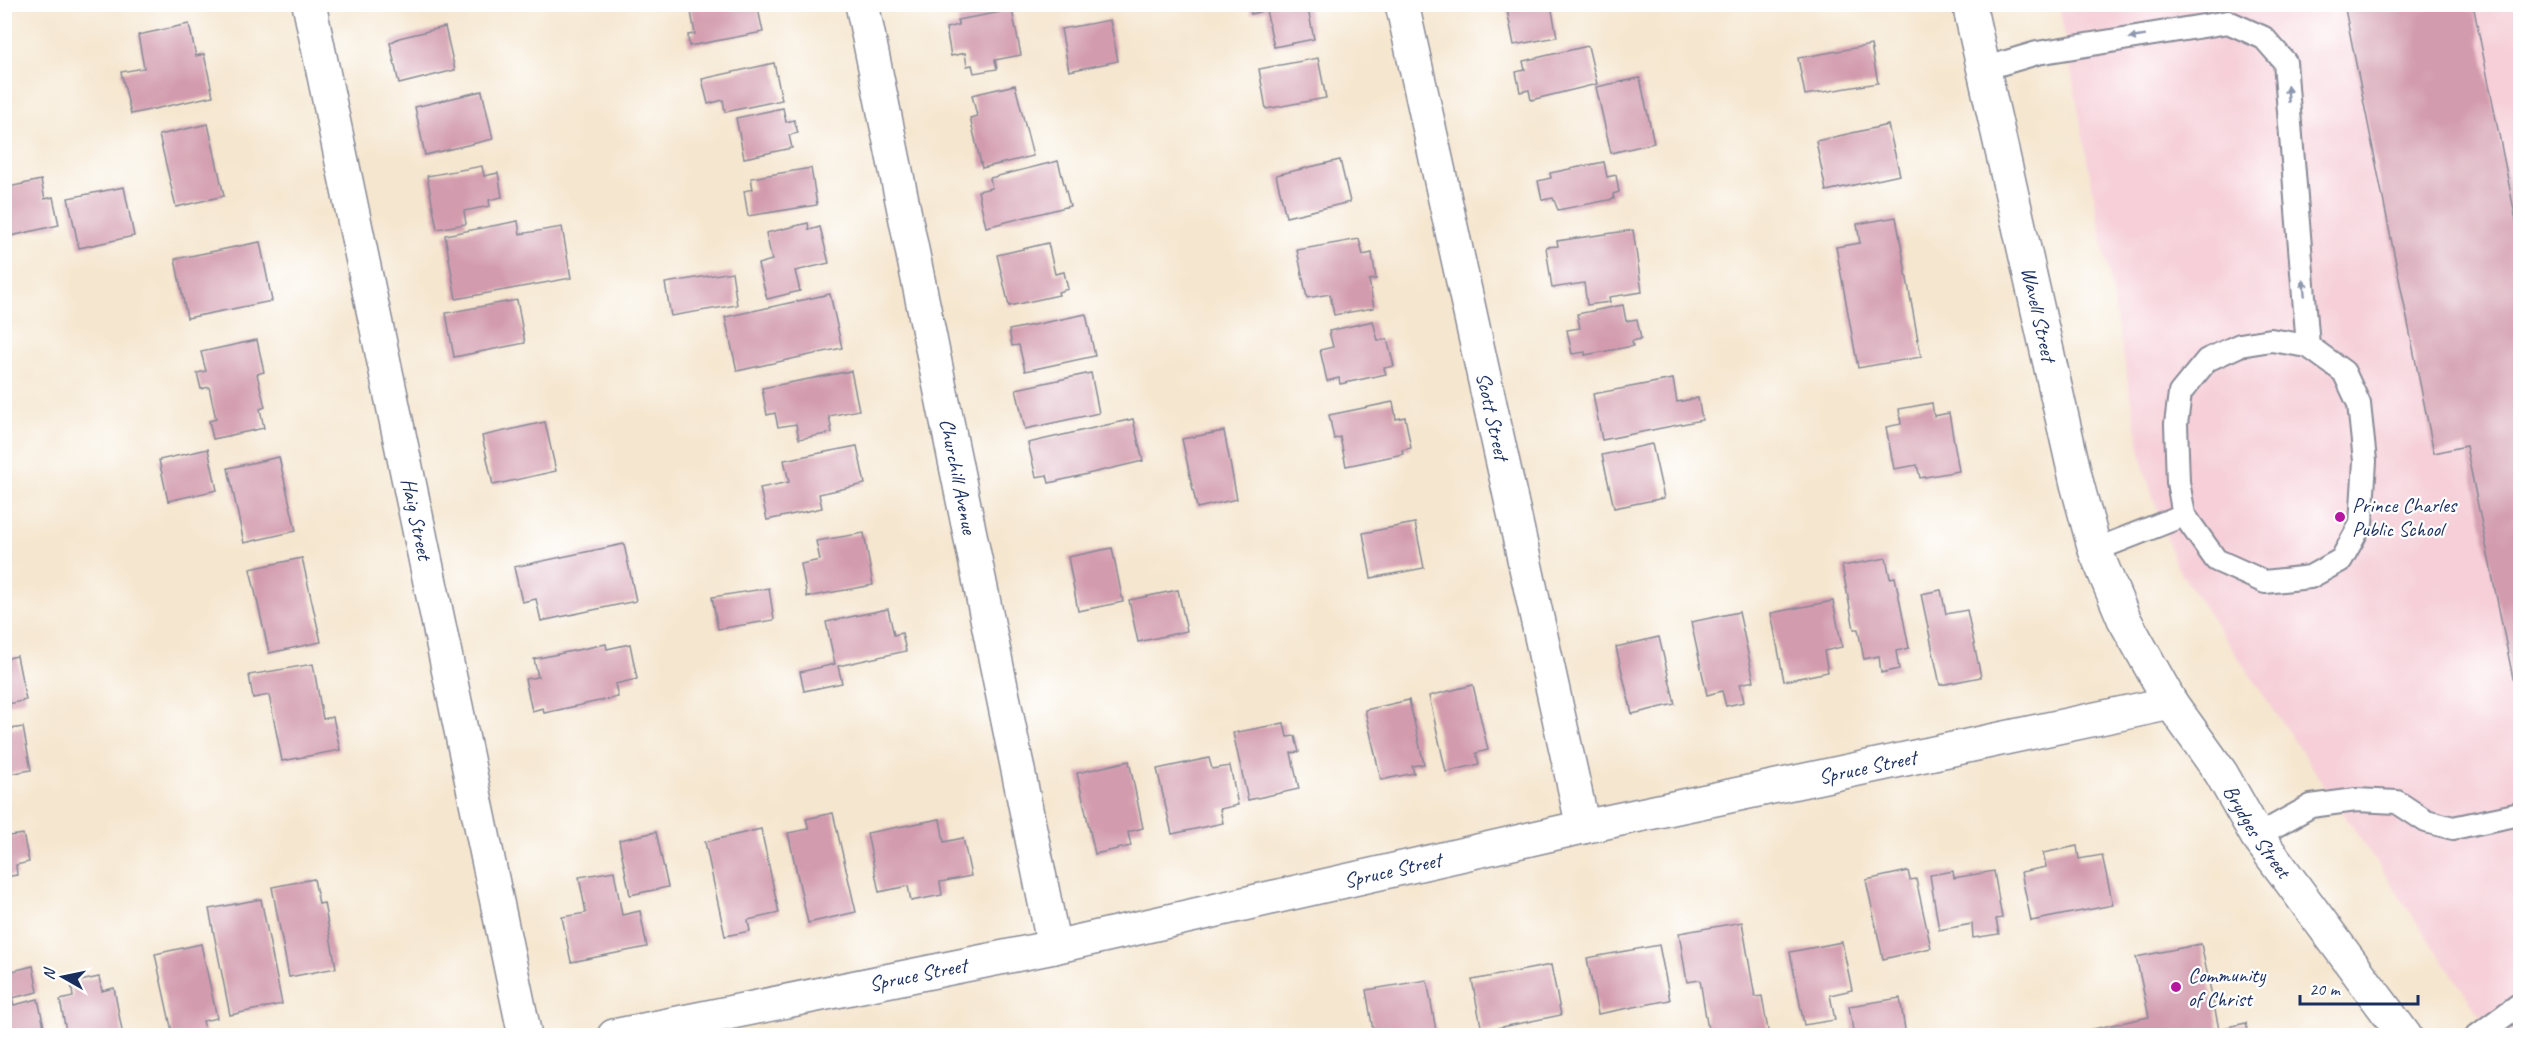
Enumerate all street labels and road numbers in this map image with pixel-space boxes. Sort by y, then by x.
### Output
street label: Wavell Street [2016,265,2063,367]
street label: Scott Street [1470,370,1516,465]
street label: Churchill Avenue [934,416,983,537]
street label: Haig Street [396,476,438,564]
street label: Spruce Street [1816,743,1922,790]
street label: Brydges Street [2217,780,2298,885]
street label: Spruce Street [1341,846,1447,894]
street label: Spruce Street [867,951,972,997]

